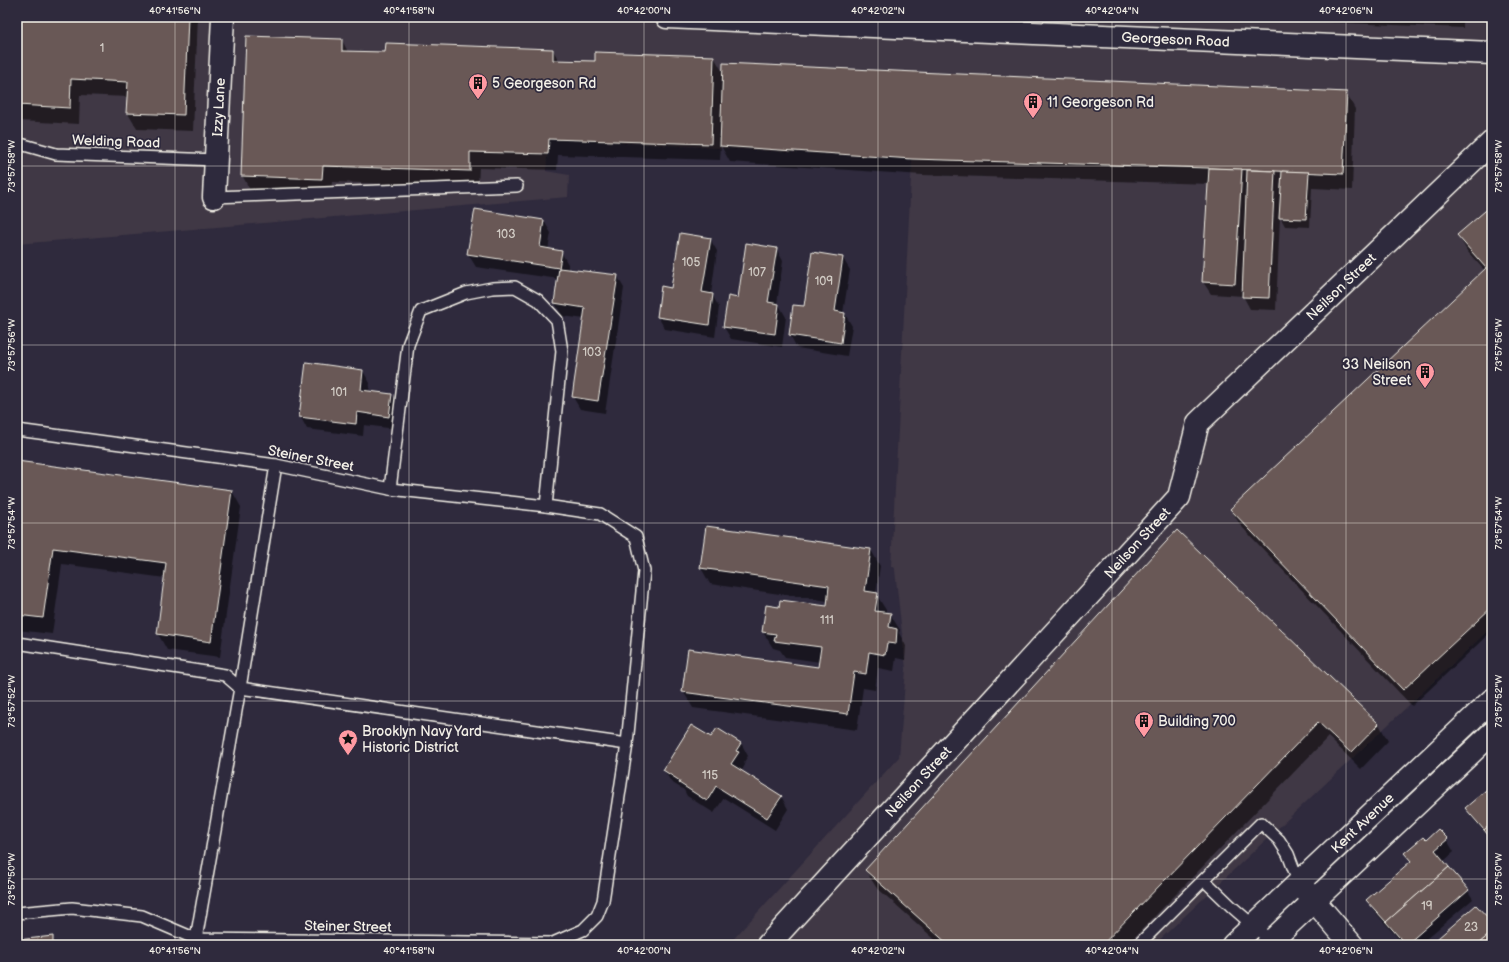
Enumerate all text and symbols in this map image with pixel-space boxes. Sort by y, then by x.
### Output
text: 40°41'56"N [149,5,201,17]
text: 40°41'58"N [383,5,435,17]
text: 40°42'00"N [617,5,671,17]
text: 40°42'02"N [851,5,905,17]
text: 40°42'04"N [1085,5,1139,17]
text: 40°42'06"N [1319,5,1373,17]
street label: Georgeson Road [1121,29,1230,51]
house number: 1 [100,41,104,56]
building icon: 5 Georgeson Rd [467,72,489,100]
place label: 5 Georgeson Rd [492,75,596,92]
street label: Izzy Lane [209,77,229,137]
building icon: 11 Georgeson Rd [1022,91,1044,119]
place label: 11 Georgeson Rd [1047,94,1154,111]
street label: Welding Road [72,131,160,152]
text: 73°57'58"W [6,140,18,192]
text: 73°57'58"W [1493,140,1505,192]
house number: 103 [496,227,516,242]
street label: Neilson Street [1303,249,1380,324]
house number: 105 [682,255,700,270]
house number: 107 [748,265,766,280]
house number: 109 [815,274,833,289]
text: 73°57'56"W [6,318,18,372]
text: 73°57'56"W [1493,318,1505,372]
house number: 103 [582,345,602,360]
place label: 33 Neilson Street [1342,356,1412,389]
building icon: 33 Neilson Street [1414,361,1436,389]
house number: 101 [331,385,347,400]
street label: Steiner Street [267,442,356,475]
text: 73°57'54"W [6,496,18,550]
text: 73°57'54"W [1493,496,1505,550]
street label: Neilson Street [1101,504,1175,582]
house number: 111 [820,613,834,628]
text: 73°57'52"W [6,675,18,727]
text: 73°57'52"W [1493,675,1505,727]
building icon: Building 700 [1133,710,1155,738]
place label: Building 700 [1158,713,1236,730]
place label: Brooklyn Navy Yard Historic District [362,723,482,756]
place icon: Brooklyn Navy Yard Historic District [337,728,359,756]
street label: Neilson Street [882,742,956,821]
house number: 115 [702,768,718,783]
street label: Kent Avenue [1328,789,1398,857]
text: 73°57'50"W [6,853,18,905]
text: 73°57'50"W [1493,853,1505,905]
house number: 19 [1421,899,1433,914]
street label: Steiner Street [304,917,392,936]
house number: 23 [1464,920,1478,935]
text: 40°41'56"N [149,945,201,957]
text: 40°41'58"N [383,945,435,957]
text: 40°42'00"N [617,945,671,957]
text: 40°42'02"N [851,945,905,957]
text: 40°42'04"N [1085,945,1139,957]
text: 40°42'06"N [1319,945,1373,957]

